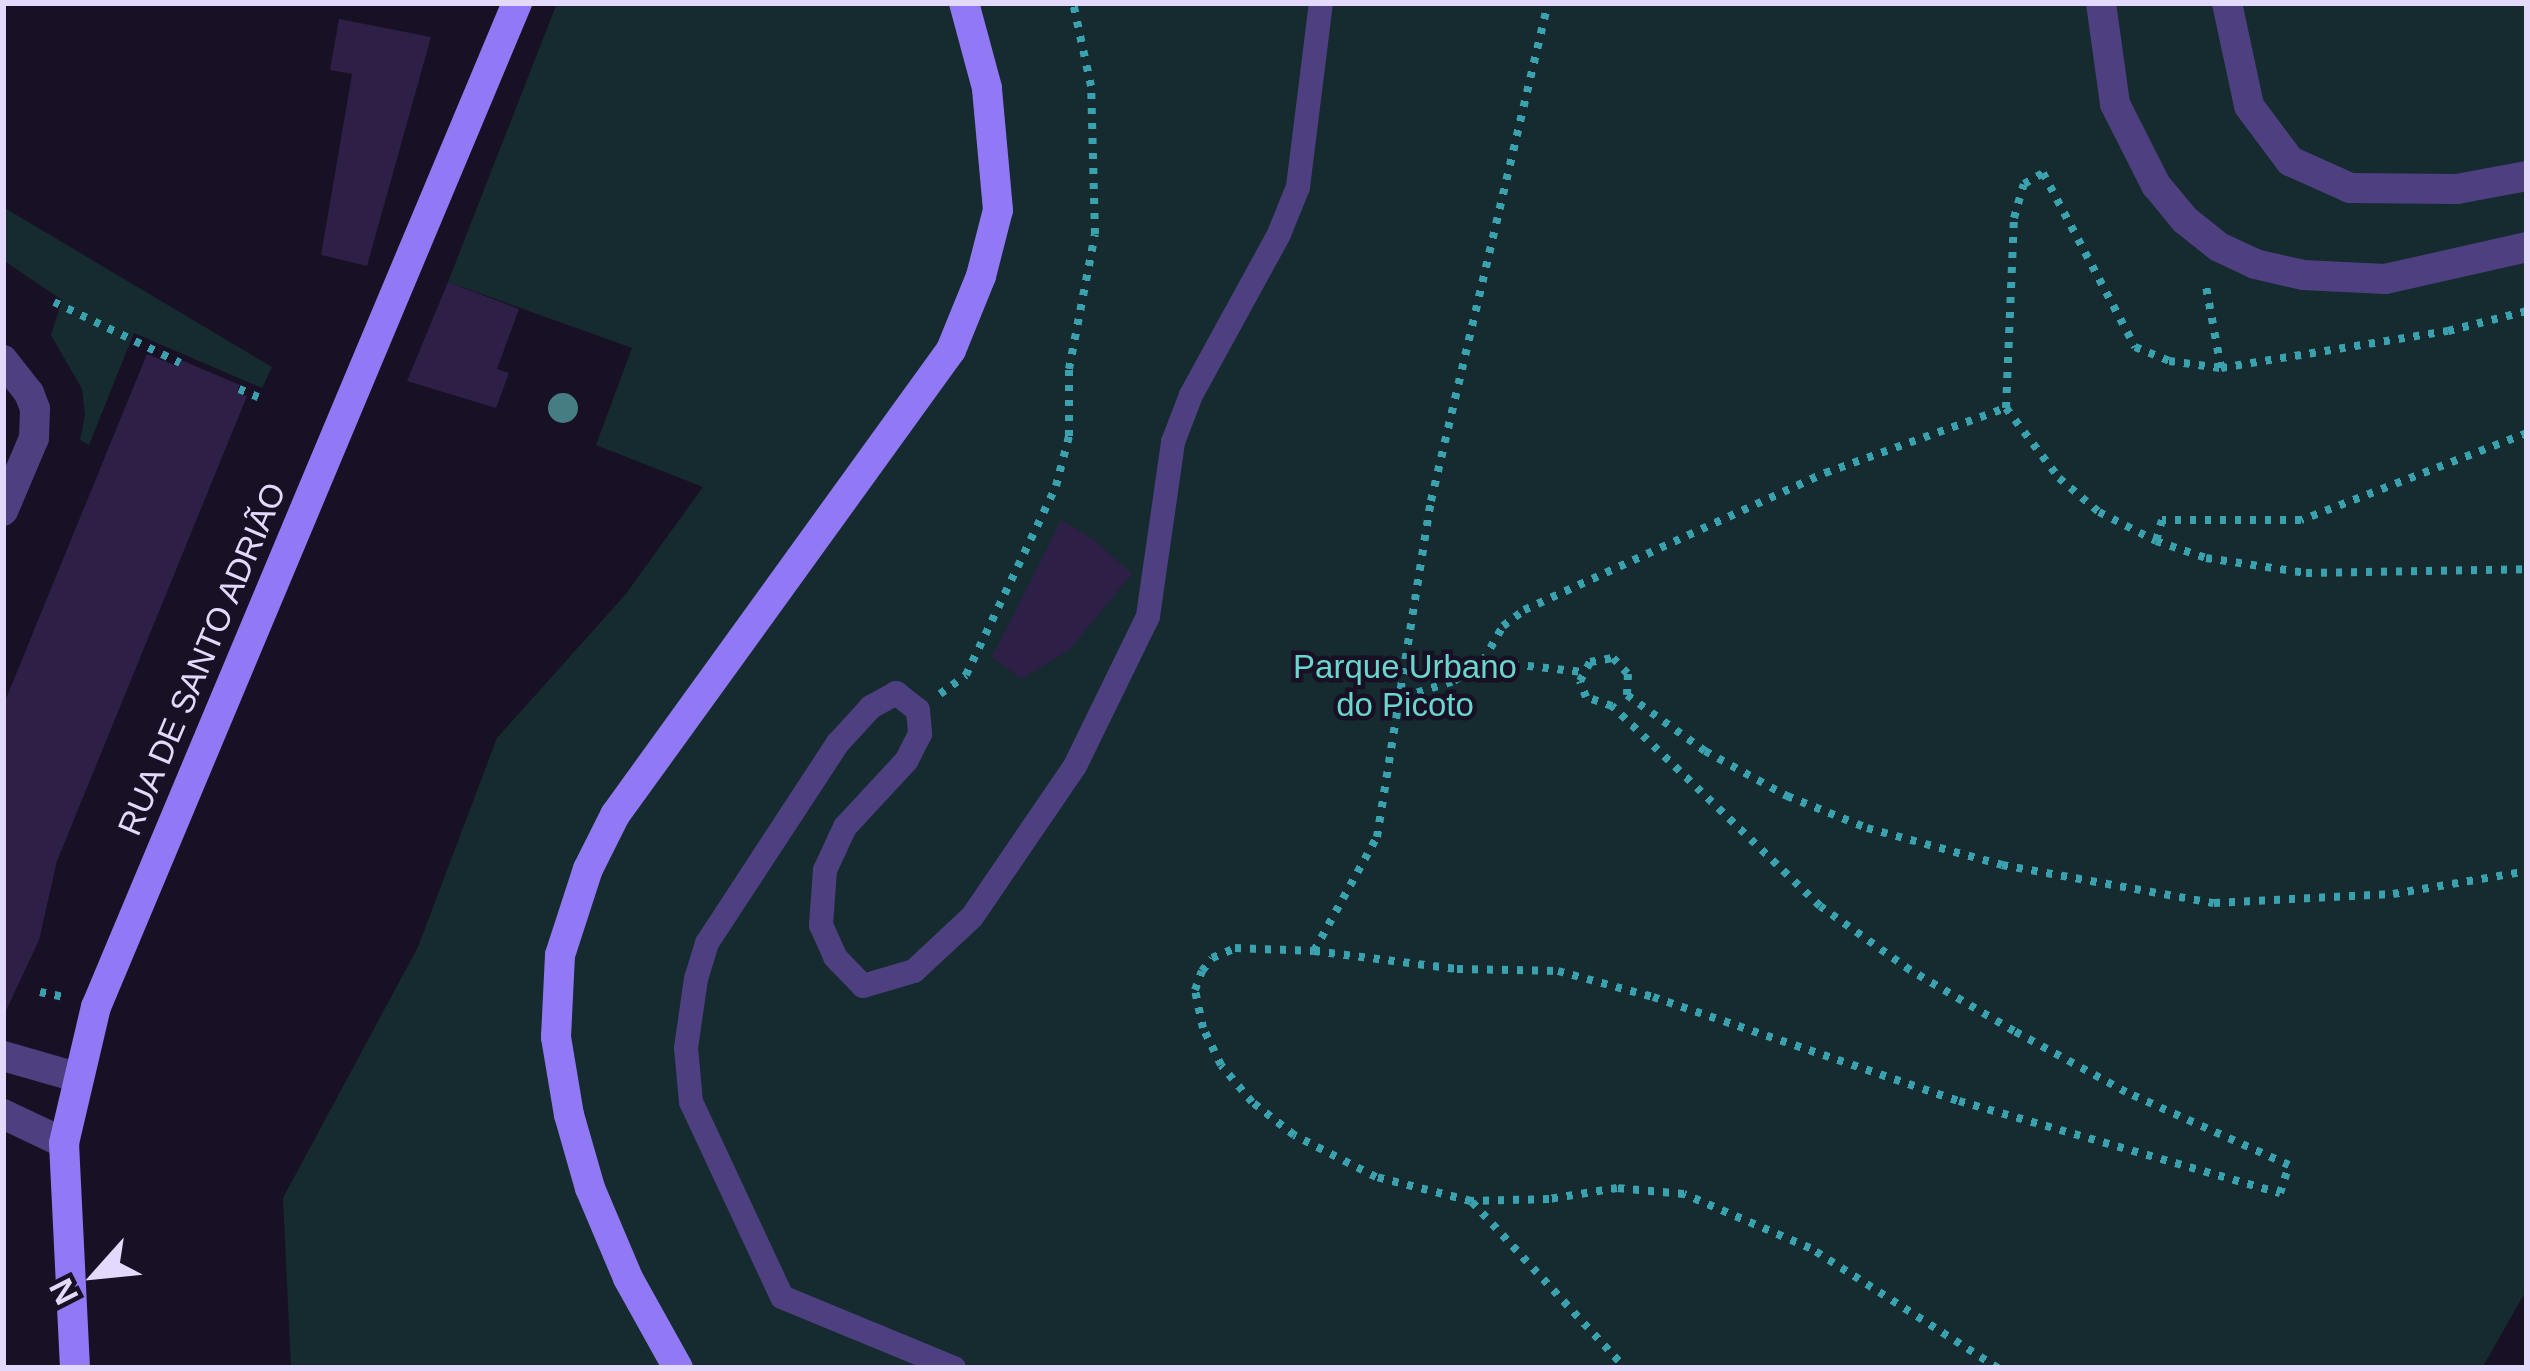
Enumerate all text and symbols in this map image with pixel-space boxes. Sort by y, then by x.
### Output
street label: RUA DE SANTO ADRIÃO [109,475,295,843]
park label: Parque Urbano do Picoto [1293,647,1517,725]
north arrow [36,1215,156,1335]
text: N [42,1273,85,1311]

